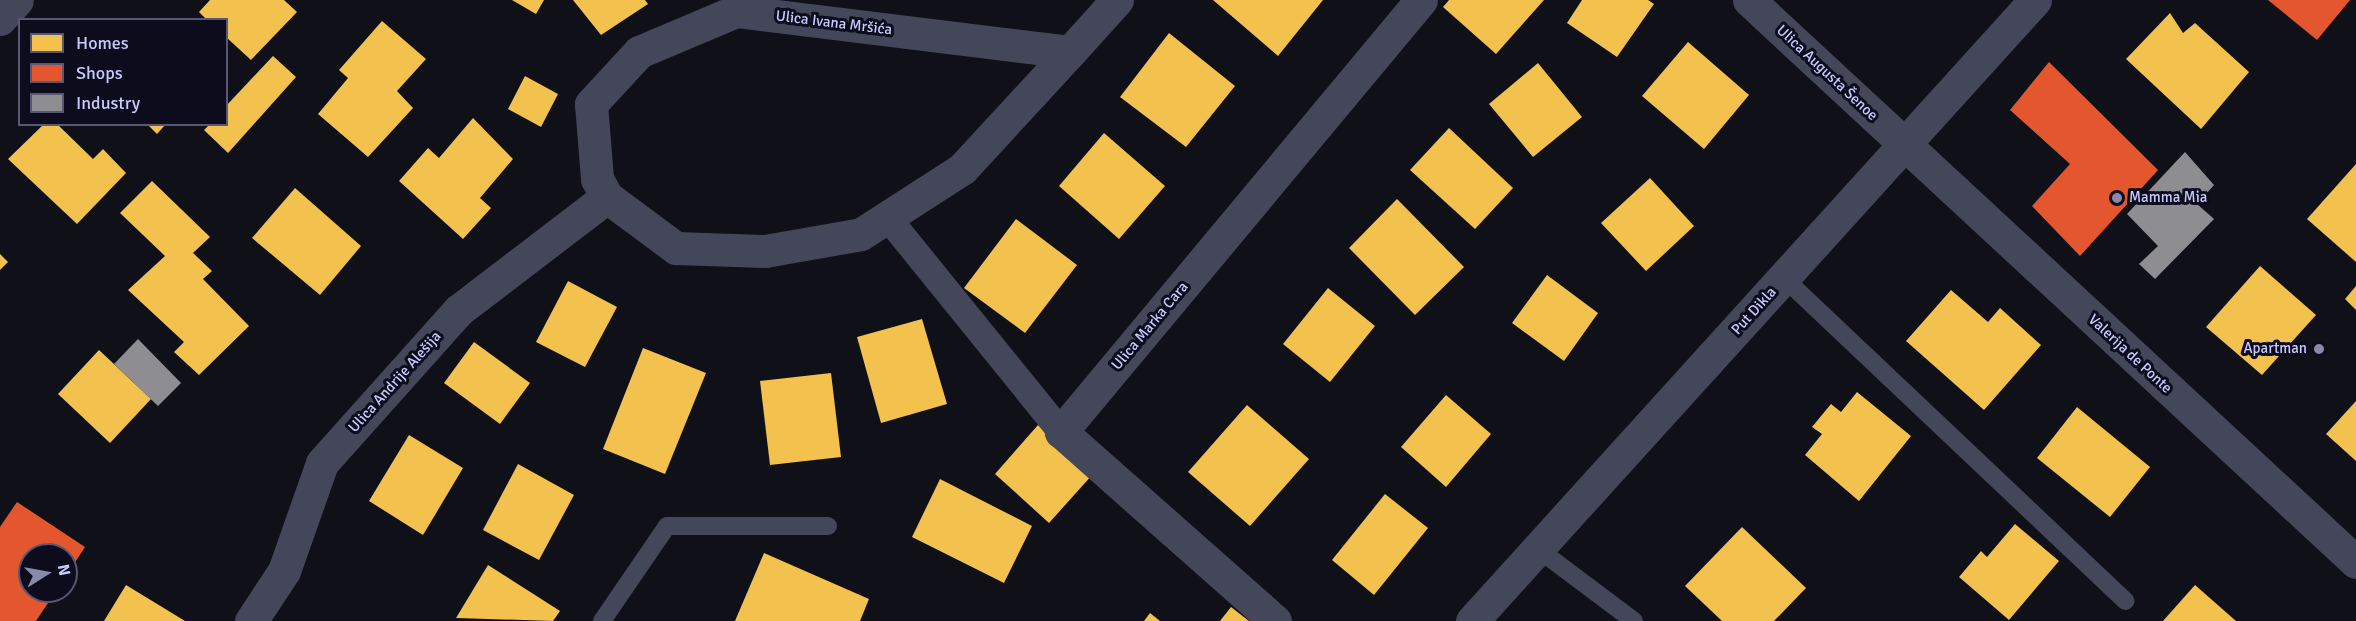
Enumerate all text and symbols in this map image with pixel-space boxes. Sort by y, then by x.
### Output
street label: Ulica Ivana Mršića [775,7,893,39]
legend [18,18,228,126]
street label: Ulica Augusta Šenoe [1773,21,1881,125]
text: Homes [76,32,129,54]
text: Shops [76,62,123,84]
text: Industry [76,92,140,114]
place label: Mamma Mia [2129,189,2207,207]
marker: Mamma Mia [2110,191,2124,205]
street label: Ulica Marka Cara [1108,278,1192,374]
street label: Put Dikla [1728,283,1780,339]
street label: Valerija de Ponte [2084,311,2176,397]
street label: Ulica Andrije Alešija [345,328,445,436]
place label: Apartman [2243,340,2307,358]
marker: Apartman [2312,342,2326,356]
north arrow [18,543,78,603]
text: N [53,563,75,577]

